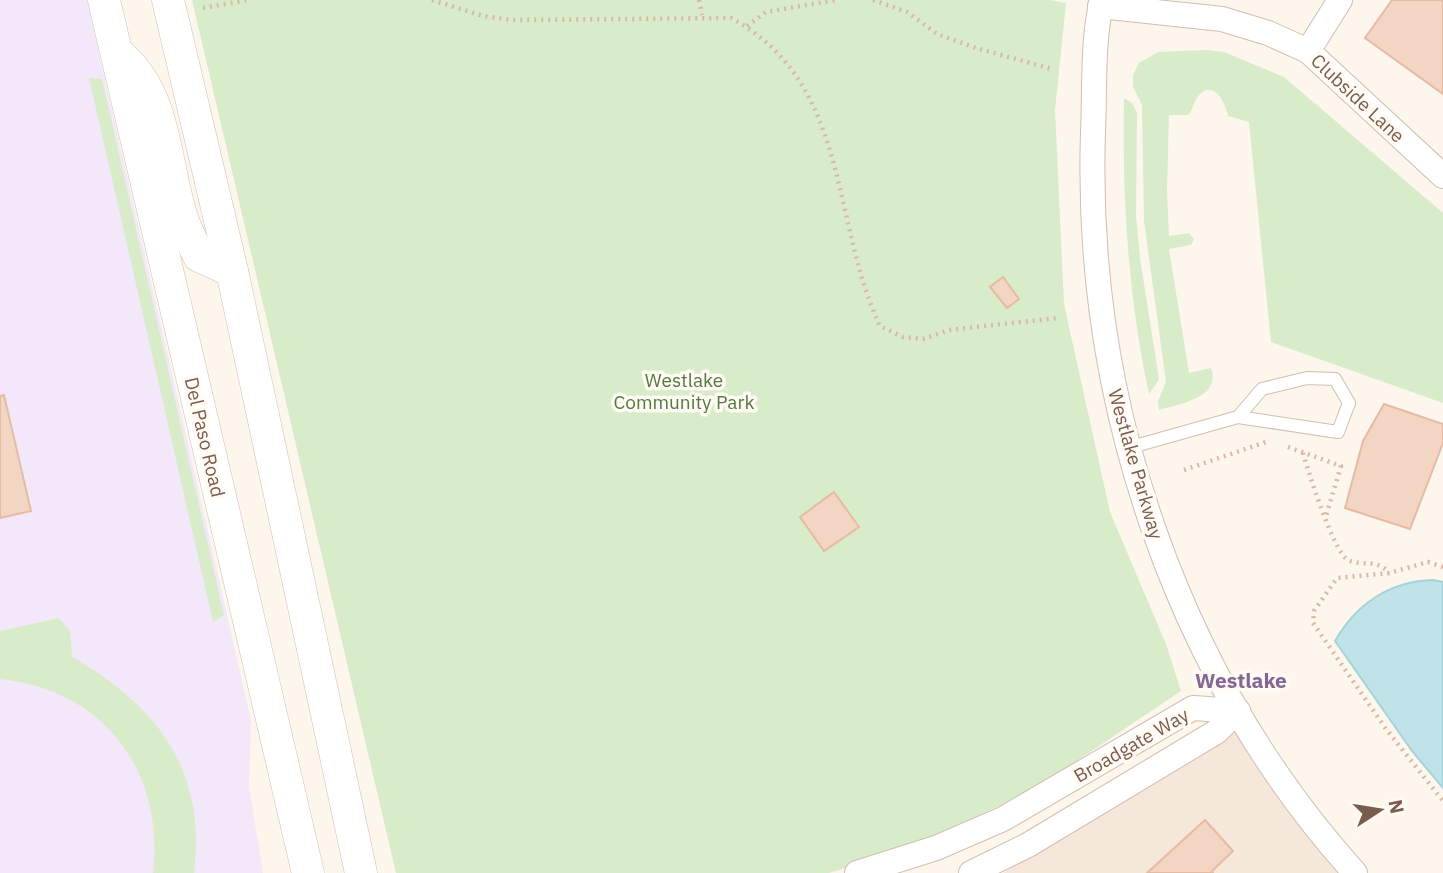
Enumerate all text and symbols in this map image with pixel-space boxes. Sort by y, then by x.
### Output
street label: Clubside Lane [1306,48,1410,148]
park label: Westlake Community Park [613,368,755,414]
street label: Del Paso Road [180,375,230,499]
street label: Westlake Parkway [1103,386,1169,542]
district label: Westlake [1195,666,1287,694]
street label: Broadgate Way [1069,702,1193,788]
north arrow [1345,775,1415,845]
text: N [1383,797,1410,816]

